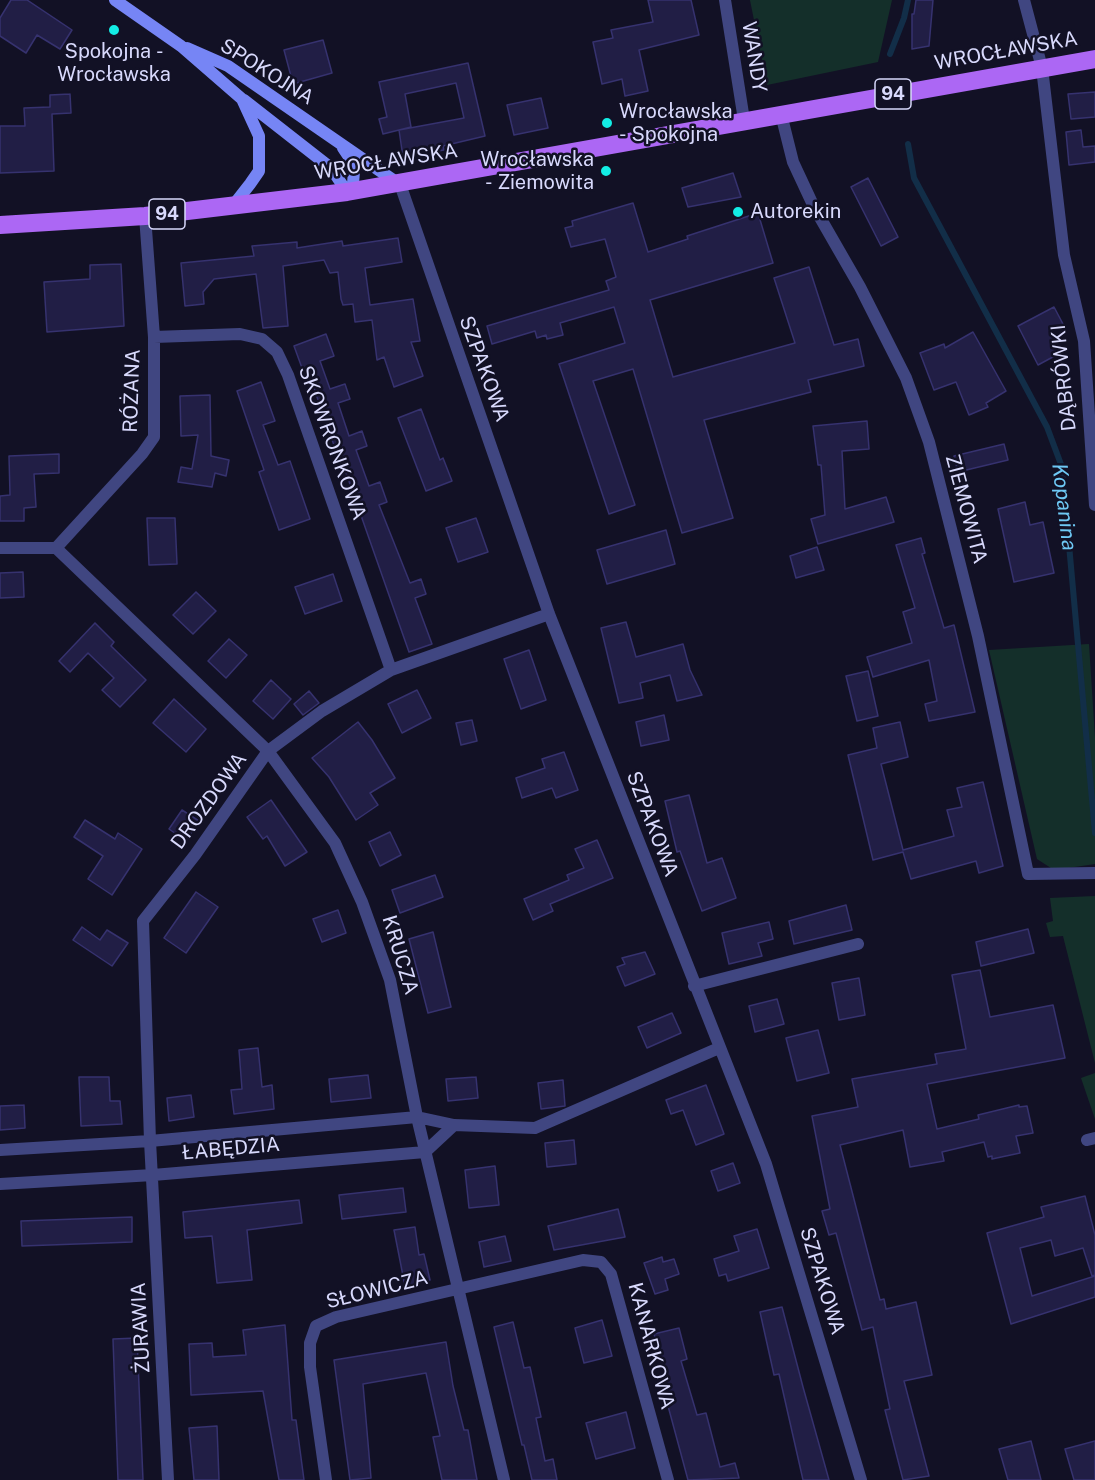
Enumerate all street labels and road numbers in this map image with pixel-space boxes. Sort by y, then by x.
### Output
street label: WANDY [737,20,771,94]
street label: WROCŁAWSKA [933,27,1079,75]
street label: SPOKOJNA [216,34,318,110]
road number: 94 [875,79,911,109]
street label: WROCŁAWSKA [313,139,459,185]
road number: 94 [149,199,185,229]
street label: SZPAKOWA [454,313,514,425]
street label: DĄBRÓWKI [1046,323,1082,433]
street label: RÓŻANA [119,349,145,433]
street label: SKOWRONKOWA [293,363,371,523]
street label: ZIEMOWITA [940,452,992,566]
street label: DROZDOWA [166,748,252,854]
street label: SZPAKOWA [621,768,683,880]
street label: KRUCZA [377,913,423,997]
street label: ŁABĘDZIA [181,1133,281,1165]
street label: SZPAKOWA [794,1225,850,1337]
street label: SŁOWICZA [323,1266,431,1314]
street label: KANARKOWA [623,1280,679,1412]
street label: ŻURAWIA [127,1282,155,1374]

